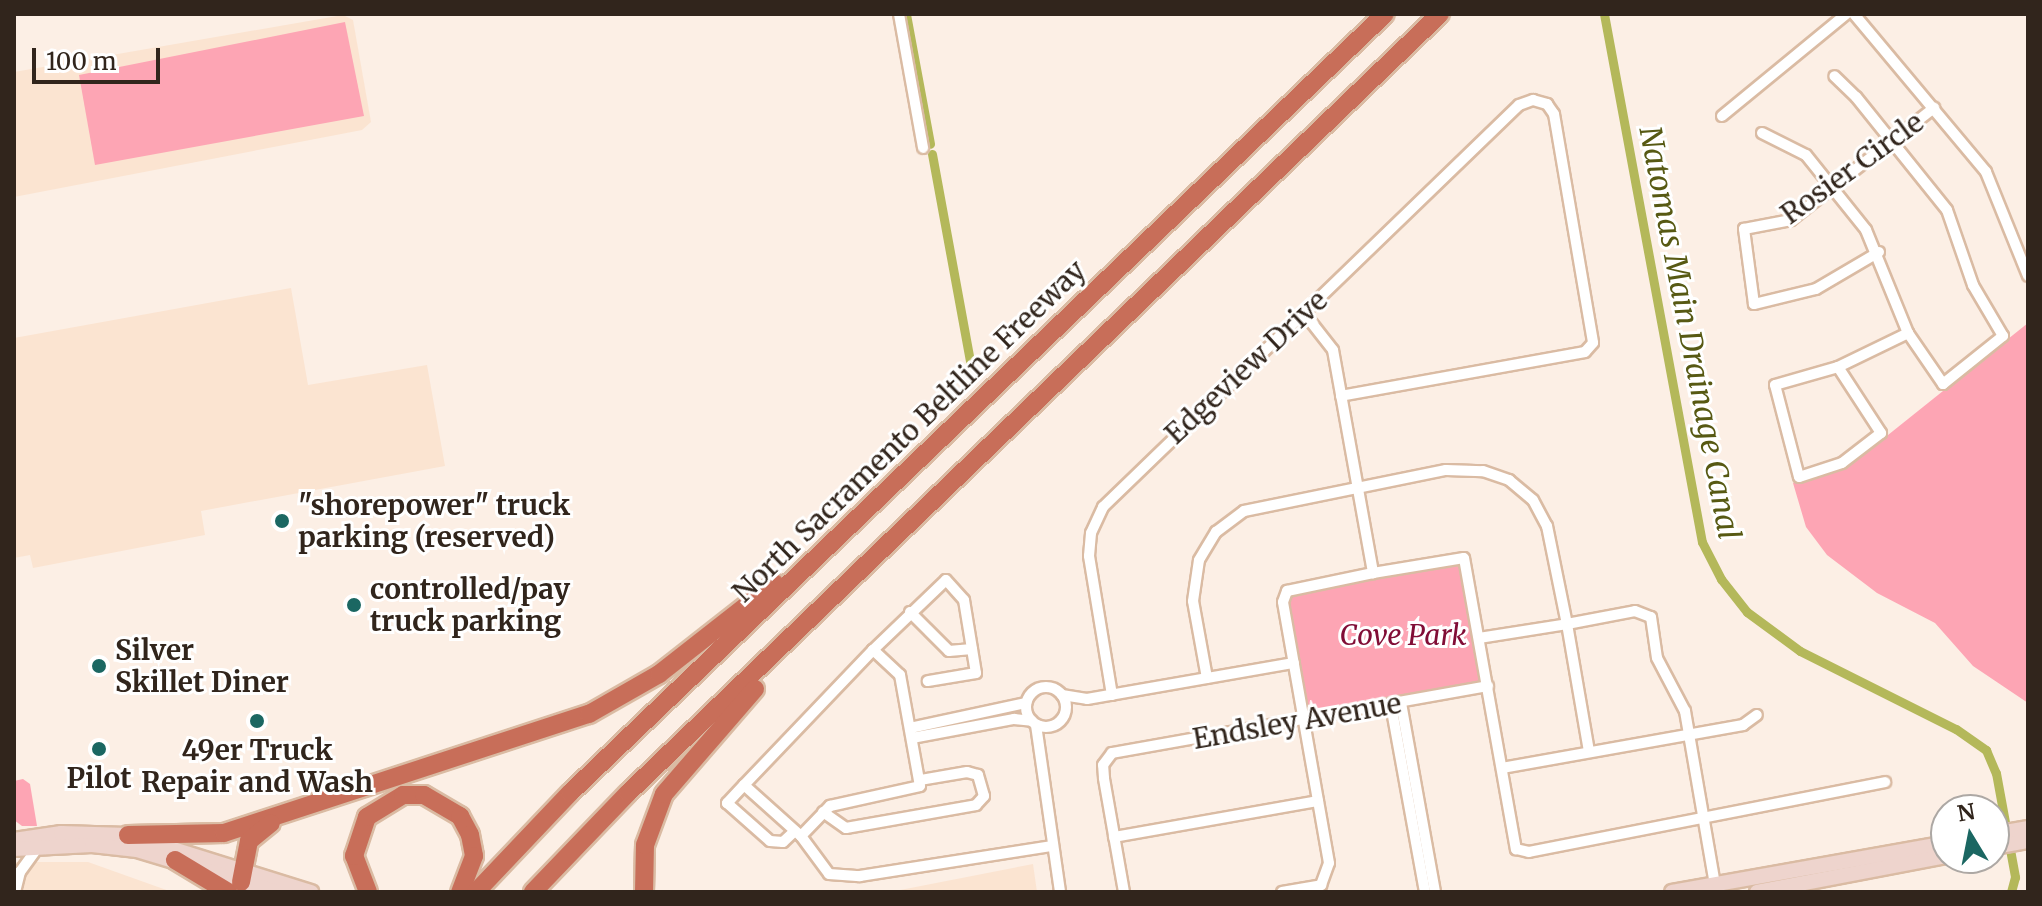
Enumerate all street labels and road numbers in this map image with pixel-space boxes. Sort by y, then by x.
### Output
street label: Rosier Circle [1774,105,1930,231]
street label: North Sacramento Beltline Freeway [726,253,1092,609]
street label: Edgeview Drive [1158,283,1334,451]
street label: Endsley Avenue [1190,686,1404,756]

